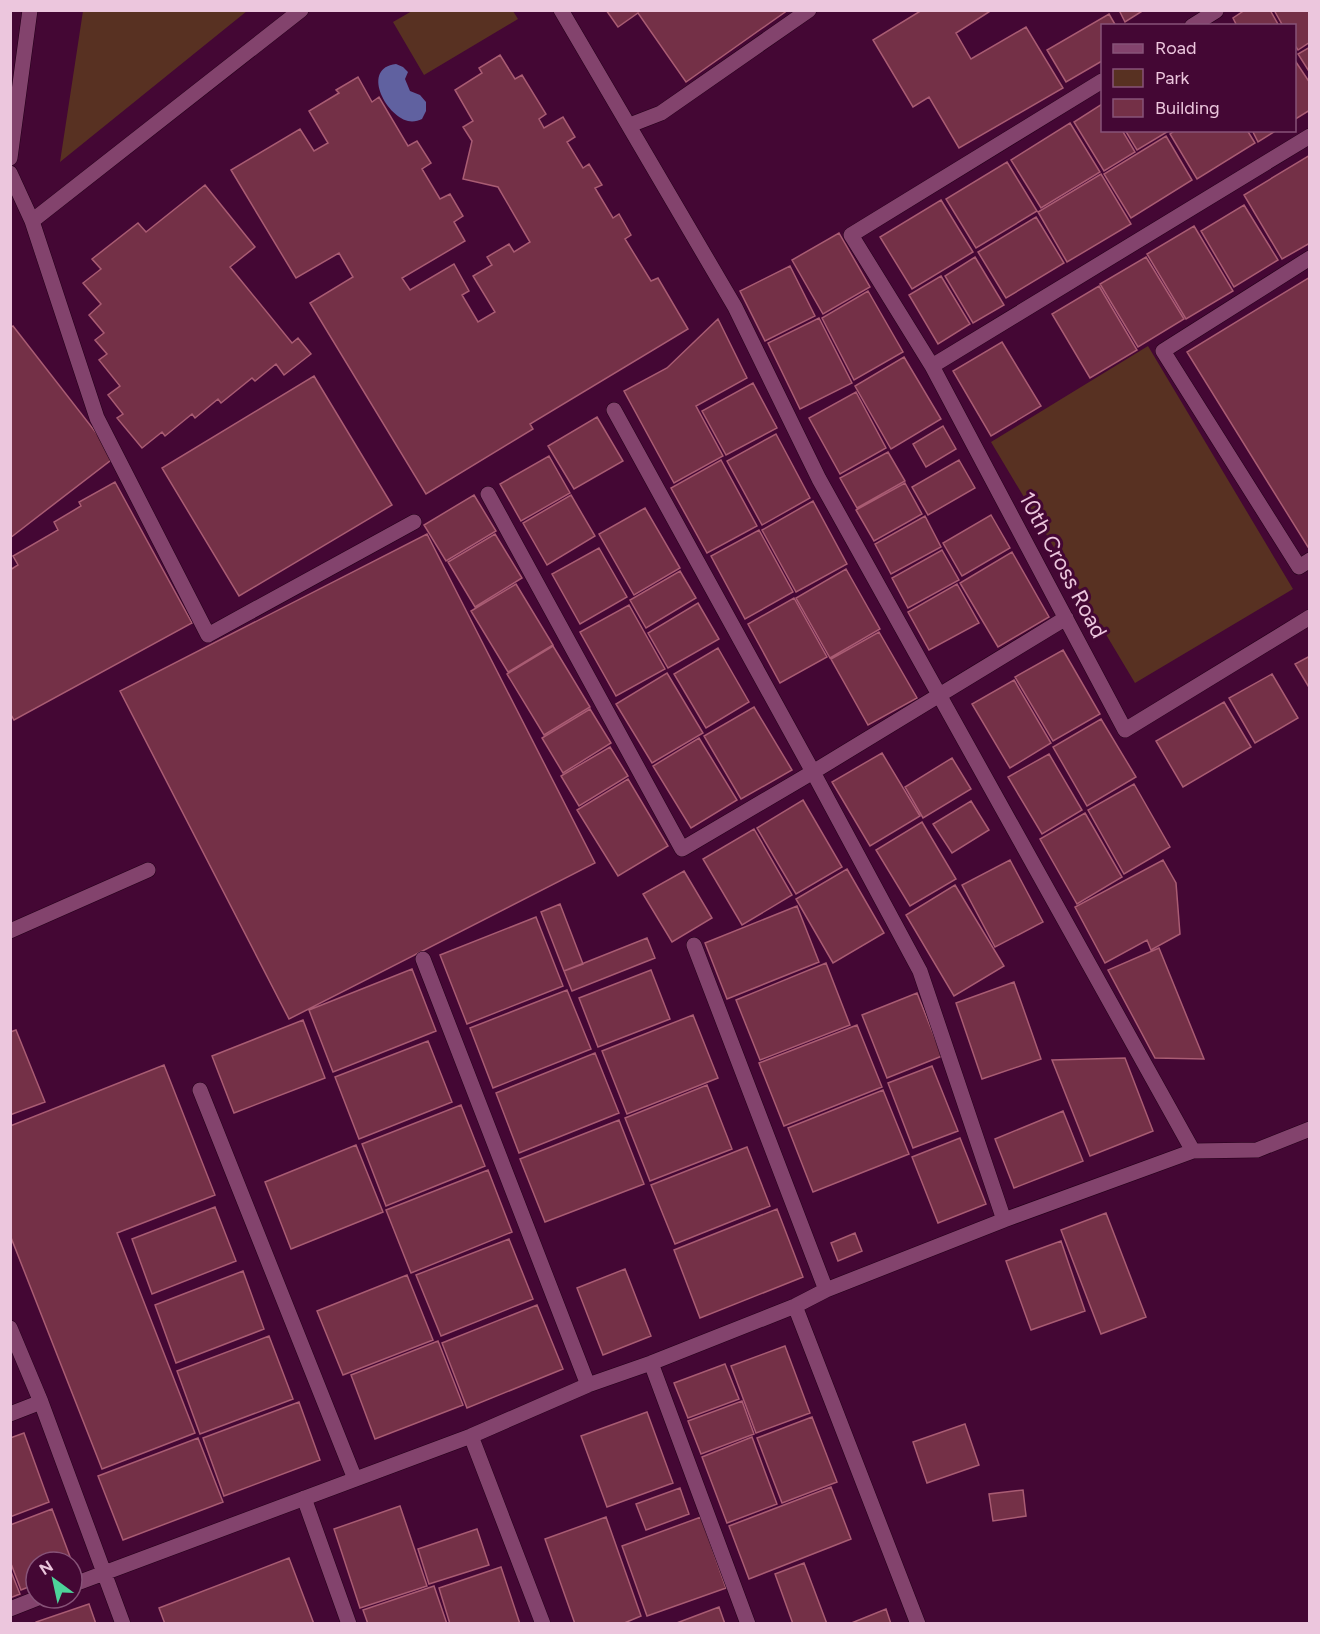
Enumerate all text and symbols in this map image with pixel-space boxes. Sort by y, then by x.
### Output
legend [1101,24,1296,132]
text: Road [1155,37,1196,59]
text: Park [1155,67,1190,89]
text: Building [1155,97,1220,119]
street label: 10th Cross Road [1013,487,1113,643]
north arrow [24,1550,84,1610]
text: N [36,1557,56,1579]

